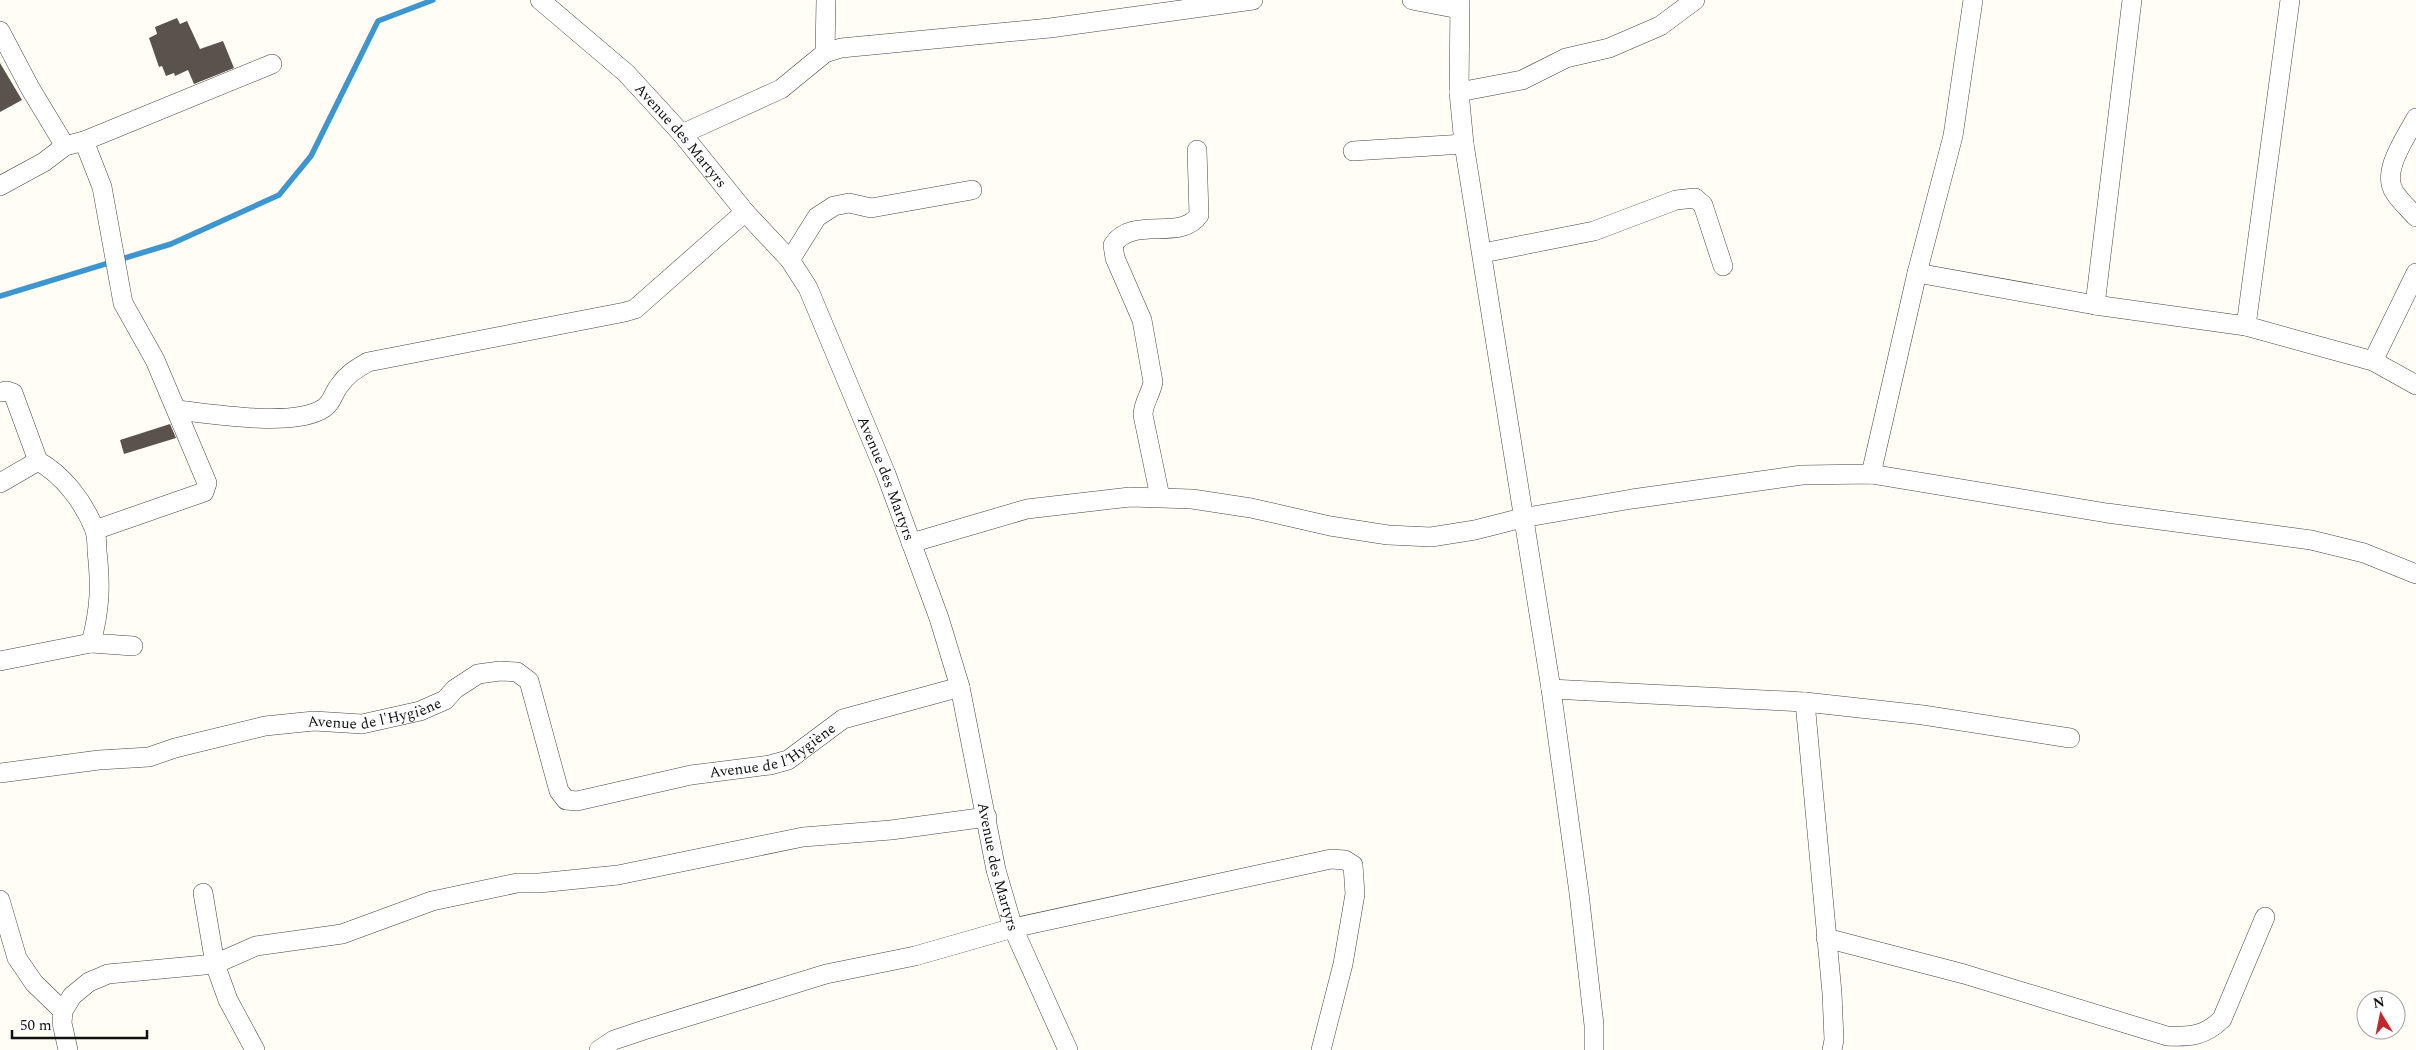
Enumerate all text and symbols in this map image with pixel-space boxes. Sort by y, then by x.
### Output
street label: Avenue des Martyrs [629,78,733,193]
street label: Avenue des Martyrs [852,413,921,544]
street label: Avenue de l'Hygiène [306,691,445,736]
street label: Avenue de l'Hygiène [708,717,840,784]
street label: Avenue des Martyrs [971,800,1025,934]
north arrow [2356,990,2406,1040]
text: N [2371,991,2386,1014]
scale bar [12,1008,148,1040]
text: 50 m [20,1014,52,1037]

